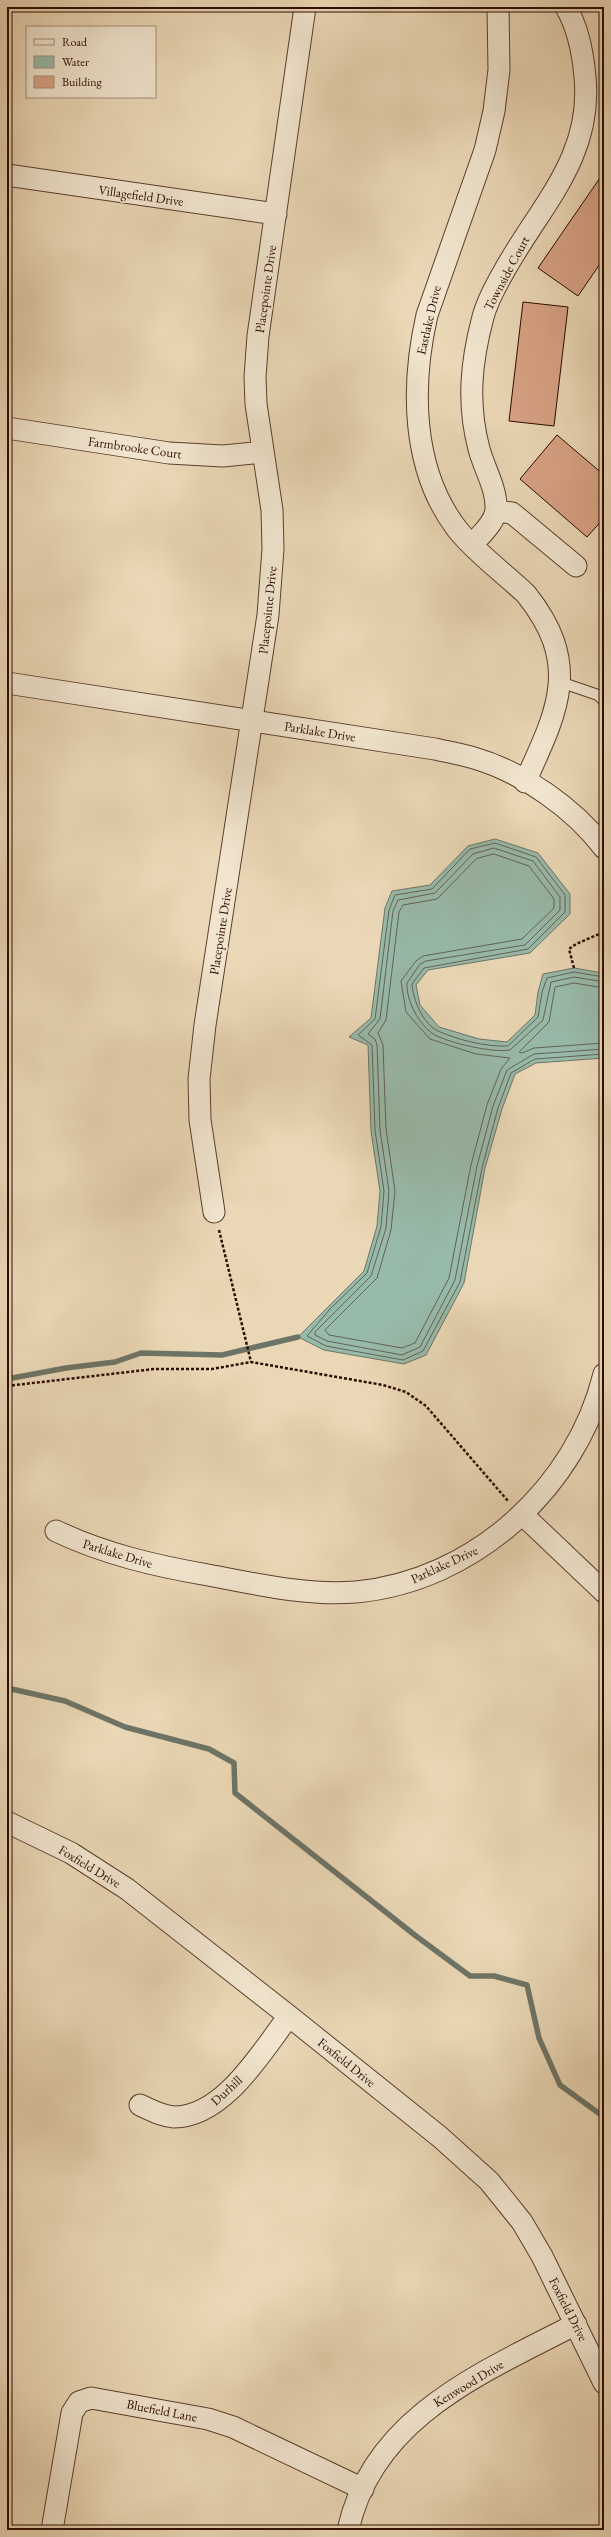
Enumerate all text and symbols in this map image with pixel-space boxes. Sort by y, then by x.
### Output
legend [26,26,156,98]
text: Road [62,34,88,50]
text: Water [62,54,89,70]
text: Building [62,74,103,90]
street label: Villagefield Drive [97,181,185,210]
street label: Townside Court [480,233,533,313]
street label: Placepointe Drive [251,244,280,334]
street label: Eastlake Drive [412,284,445,356]
street label: Farmbrooke Court [87,433,183,462]
street label: Placepointe Drive [254,565,281,655]
street label: Parklake Drive [283,717,357,746]
street label: Placepointe Drive [205,886,236,976]
street label: Parklake Drive [81,1535,155,1572]
street label: Parklake Drive [408,1542,480,1587]
street label: Foxfield Drive [55,1841,124,1892]
street label: Foxfield Drive [314,2034,379,2091]
street label: Durhill [207,2071,246,2109]
street label: Foxfield Drive [545,2274,592,2344]
street label: Kenwood Drive [430,2356,506,2411]
street label: Bluefield Lane [125,2395,199,2426]

